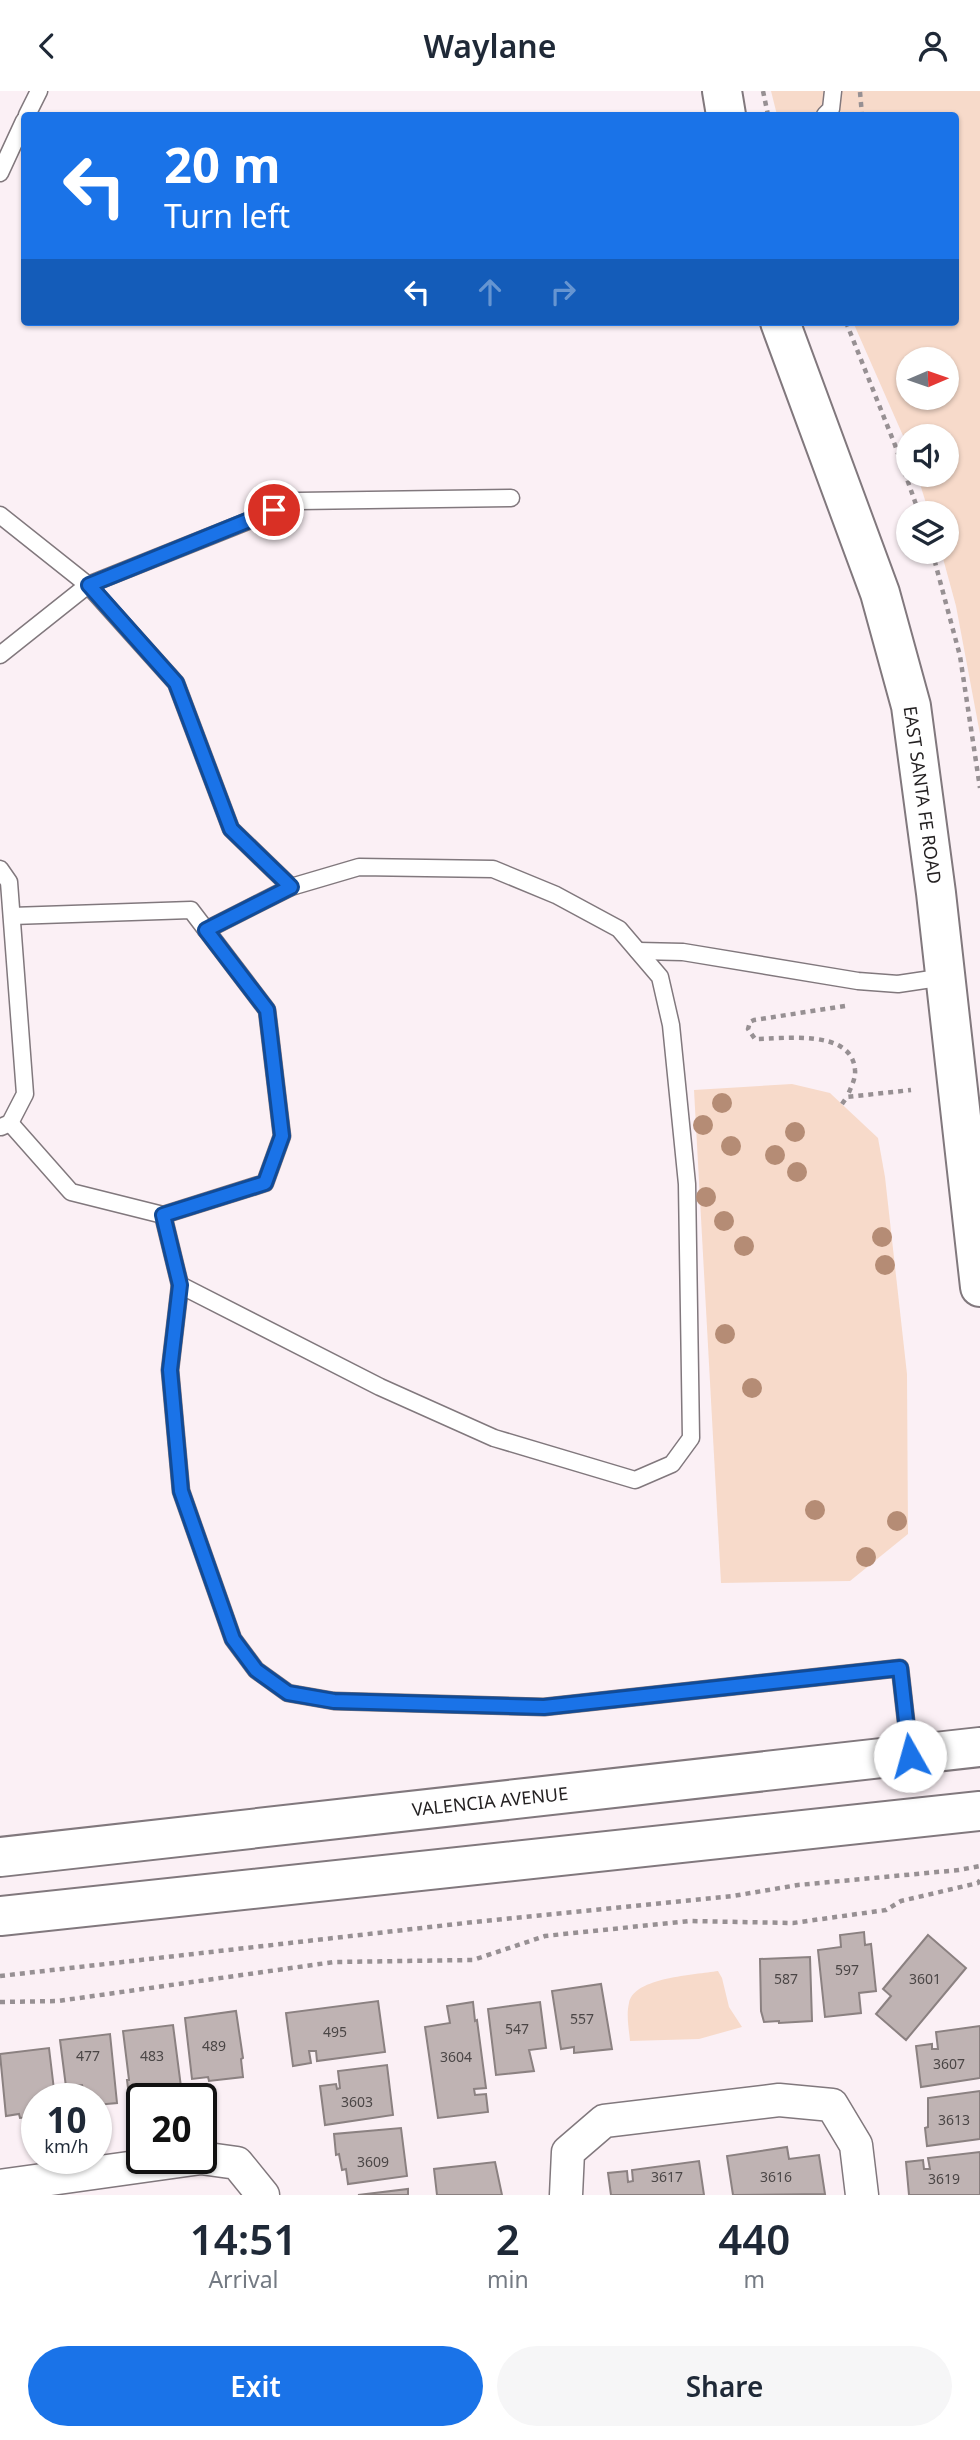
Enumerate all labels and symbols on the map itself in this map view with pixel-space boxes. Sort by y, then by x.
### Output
north arrow [896,347,959,409]
pin [244,480,304,540]
street label: EAST SANTA FE ROAD [899,704,947,885]
position arrow [873,1719,947,1793]
street label: VALENCIA AVENUE [411,1781,569,1821]
house number: 597 [835,1960,859,1979]
house number: 587 [774,1969,798,1988]
house number: 3601 [909,1969,941,1988]
house number: 557 [570,2009,594,2028]
house number: 547 [505,2019,529,2038]
house number: 495 [323,2022,347,2041]
house number: 489 [202,2036,226,2055]
house number: 477 [76,2046,100,2065]
house number: 483 [140,2046,164,2065]
house number: 3604 [440,2047,472,2066]
house number: 3607 [933,2054,965,2073]
speed limit sign: 20 [126,2083,217,2174]
house number: 3603 [341,2092,373,2111]
house number: 3613 [938,2110,970,2129]
house number: 3609 [357,2152,389,2171]
house number: 3617 [651,2167,683,2186]
house number: 3616 [760,2167,792,2186]
house number: 3619 [928,2169,960,2188]

